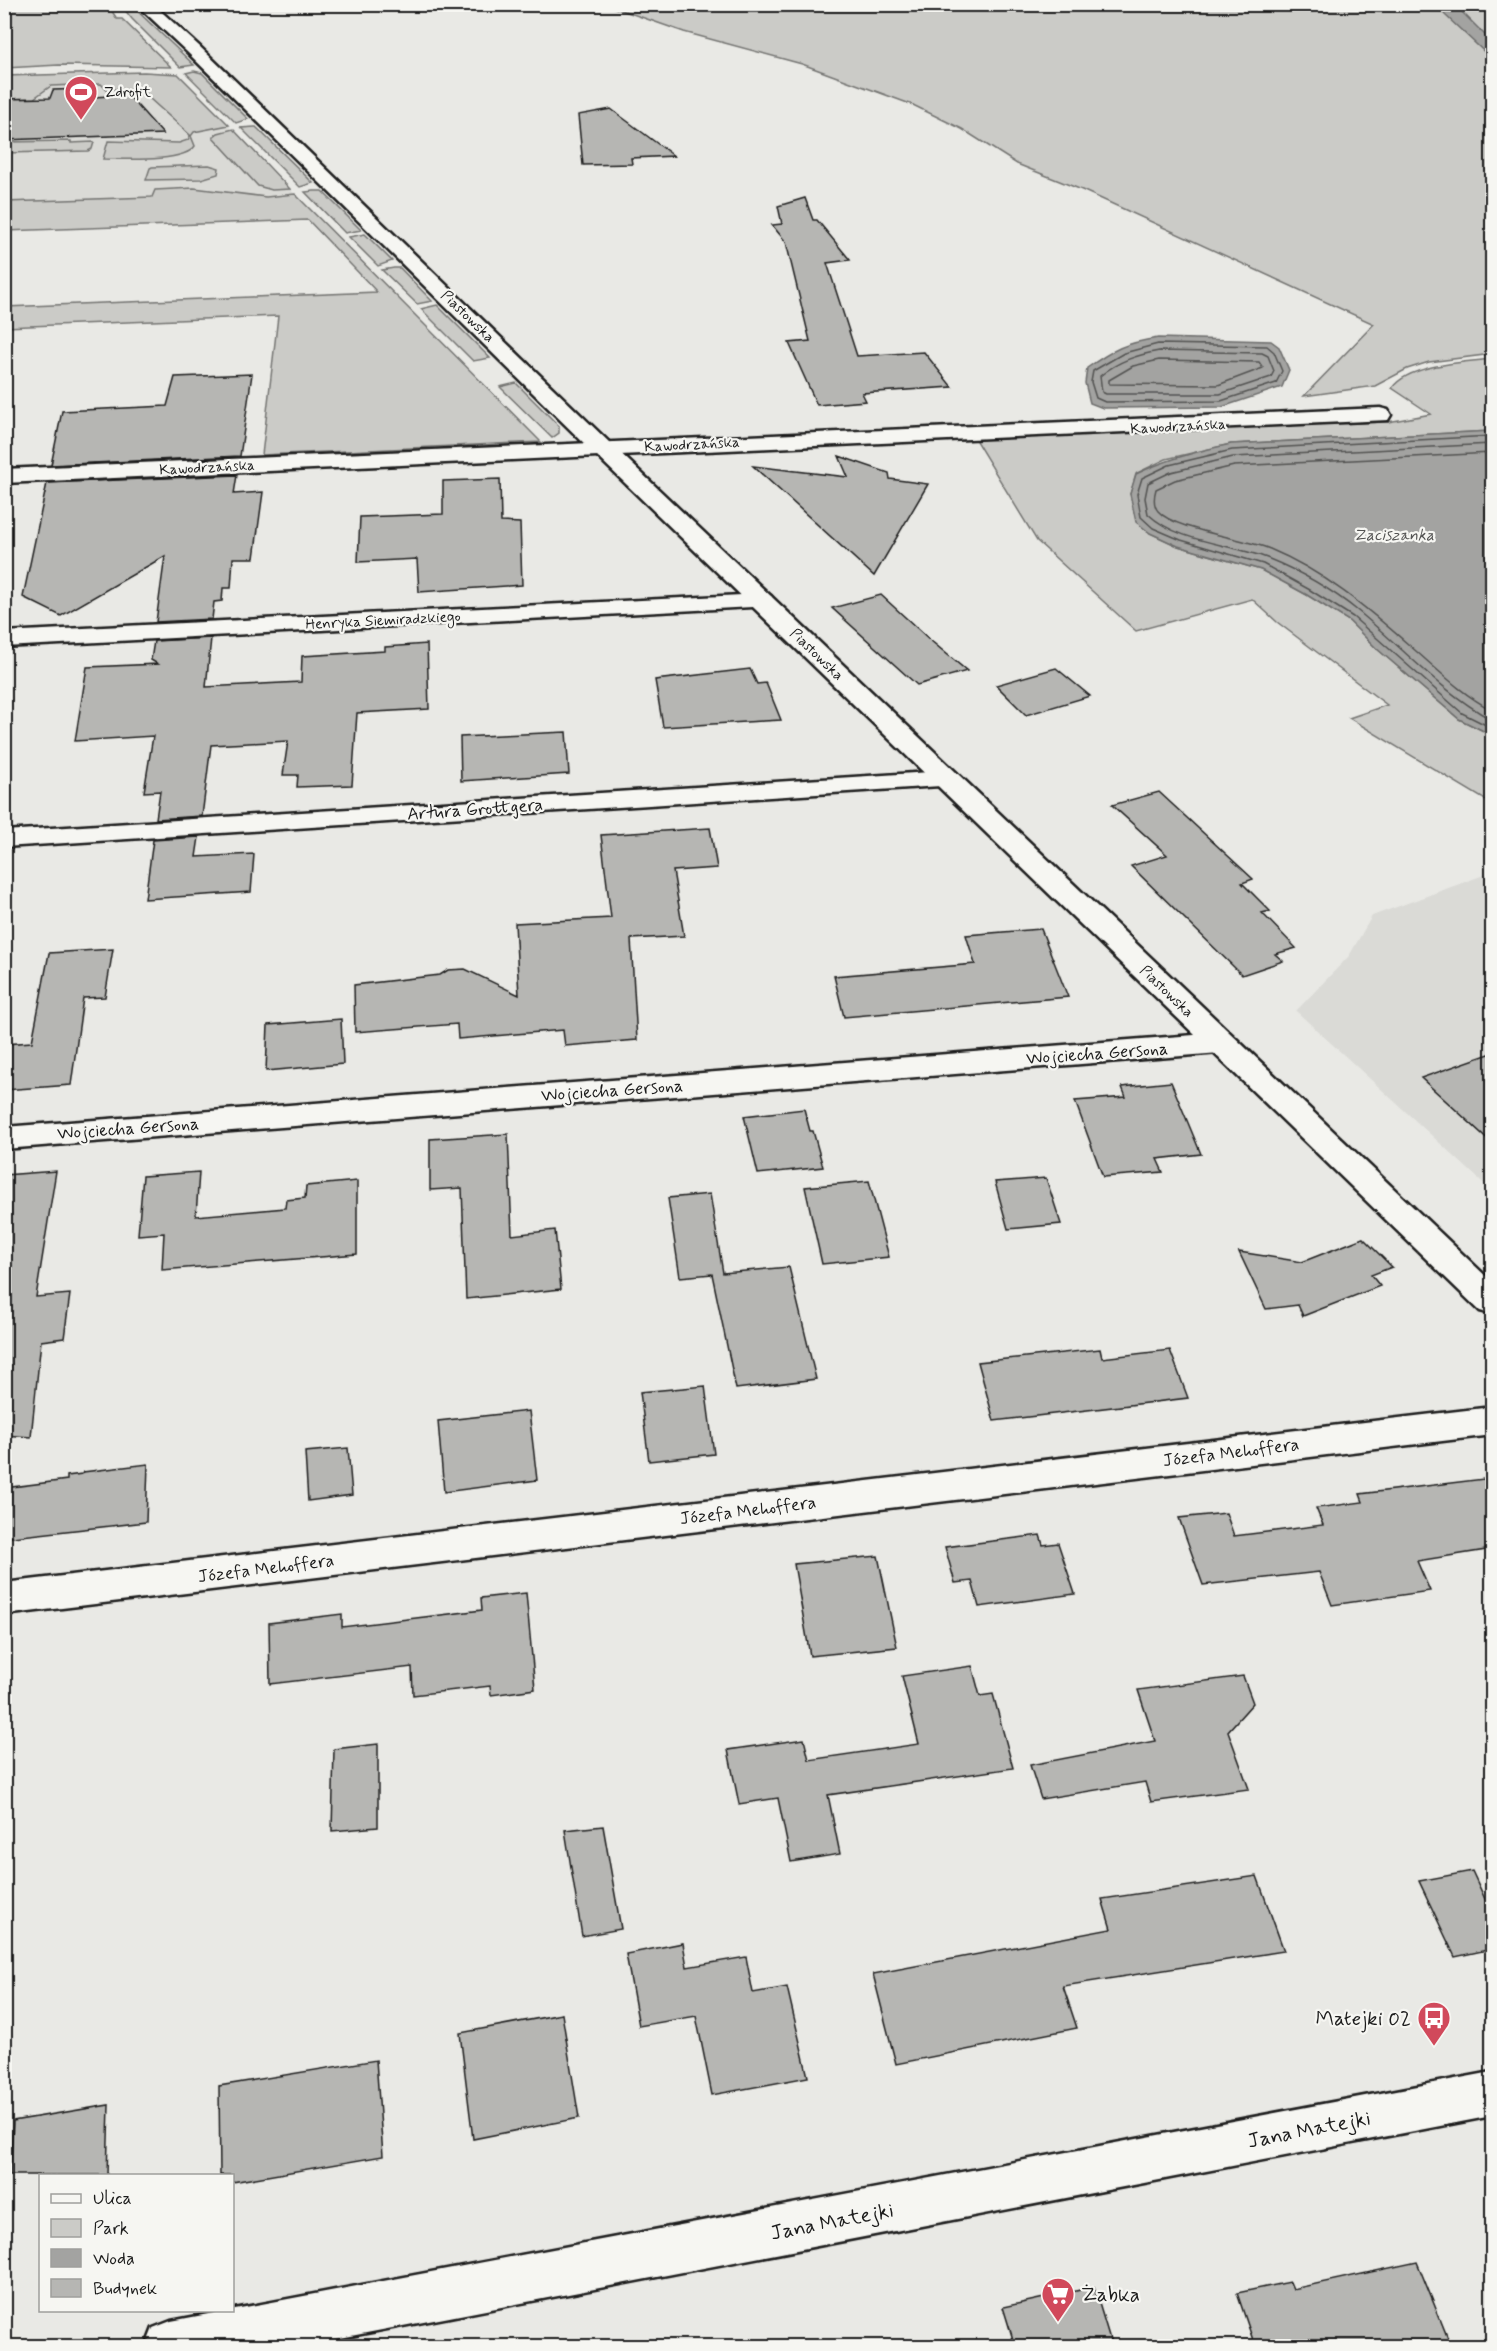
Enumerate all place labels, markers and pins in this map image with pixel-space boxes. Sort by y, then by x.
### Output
sports icon: Zdrofit [63,74,99,121]
place label: Zdrofit [104,83,151,103]
bus stop icon: Matejki 02 [1416,2000,1452,2047]
place label: Matejki 02 [1315,2005,1411,2033]
supermarket icon: Żabka [1040,2276,1076,2323]
place label: Żabka [1081,2281,1140,2309]

